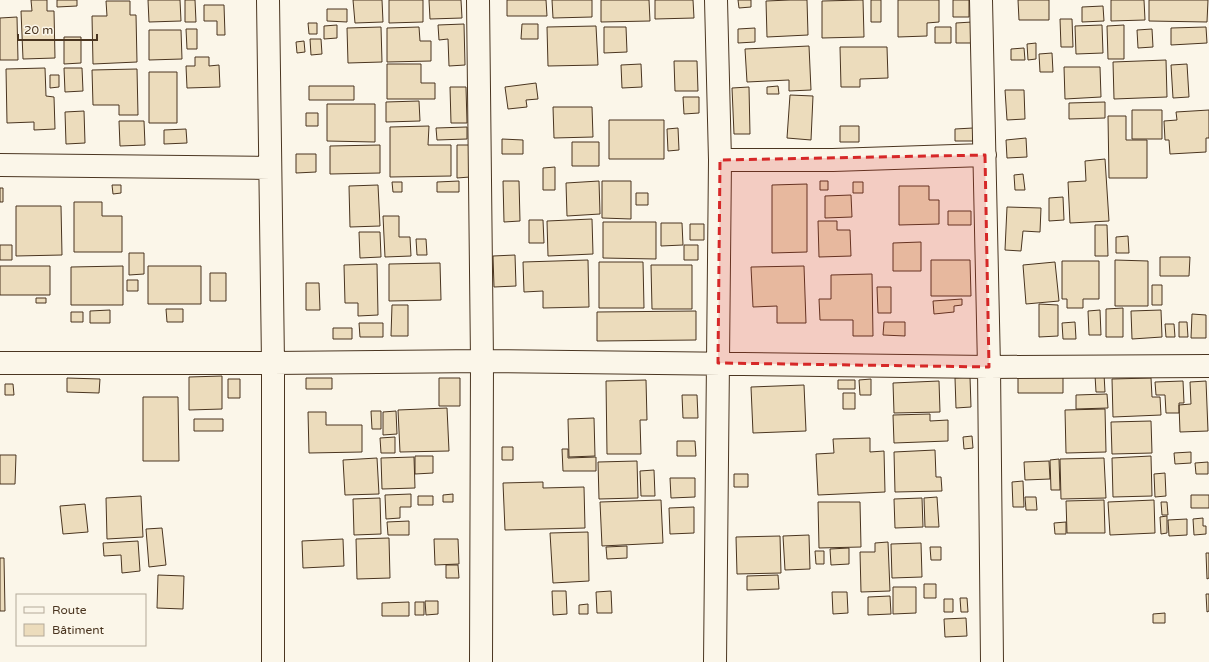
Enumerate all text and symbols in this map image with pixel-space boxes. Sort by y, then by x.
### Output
scale bar [18,16,97,42]
text: 20 m [24,23,53,37]
legend [16,594,146,646]
text: Route [52,603,87,617]
text: Bâtiment [52,623,104,637]

